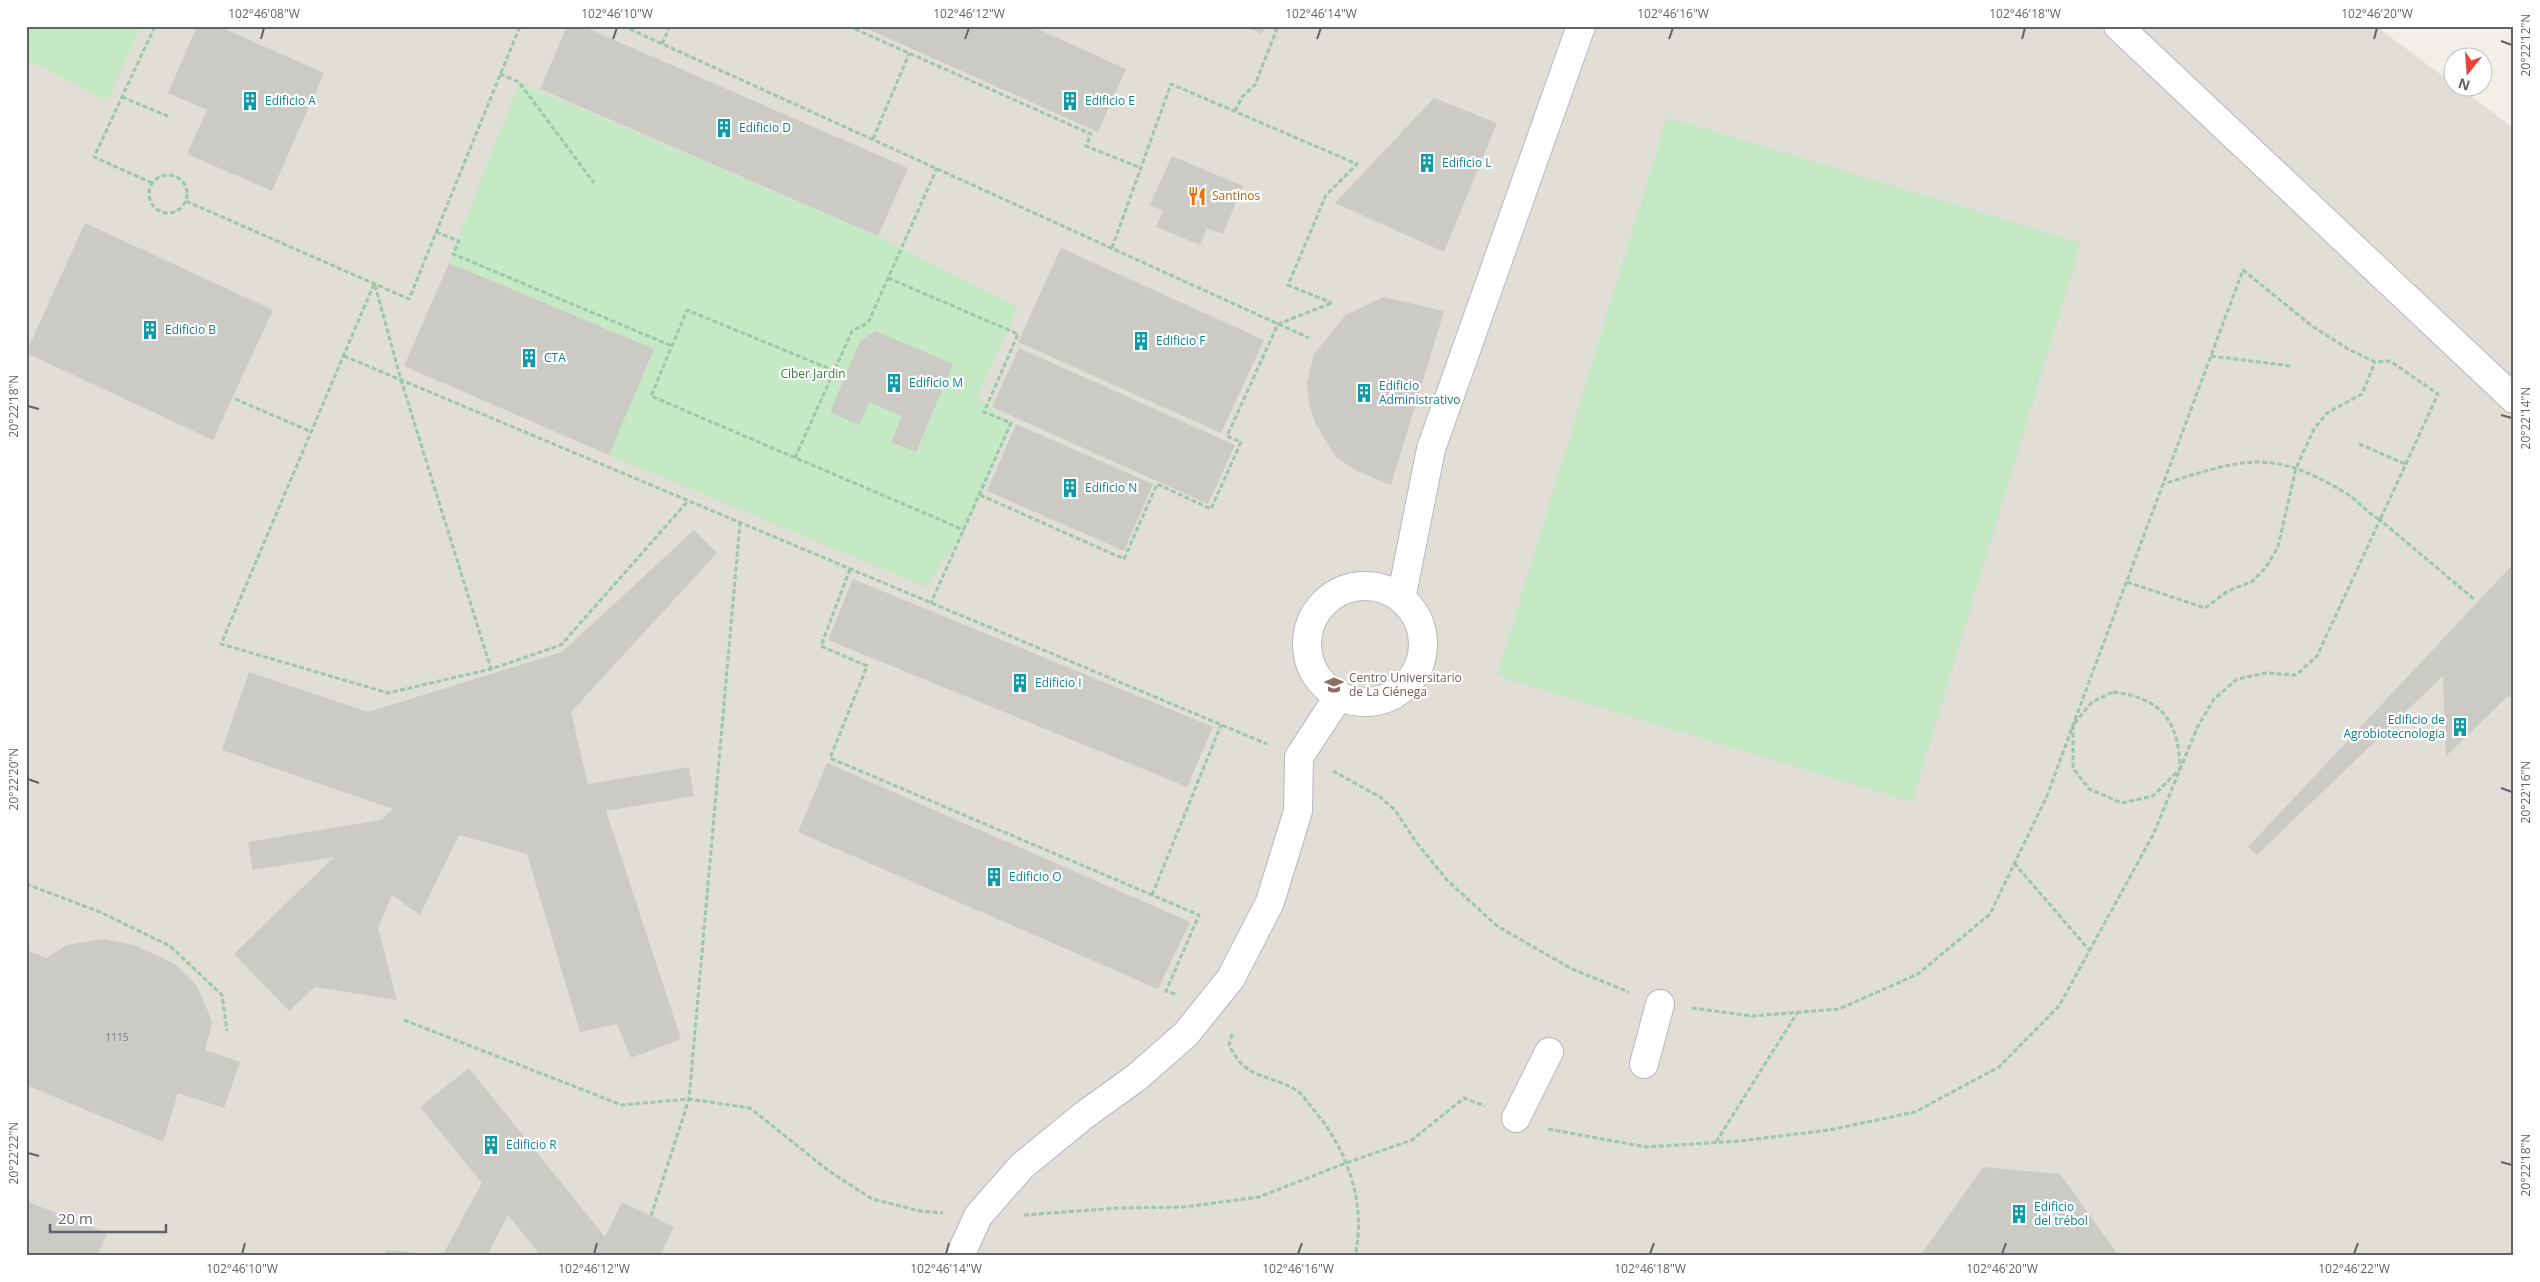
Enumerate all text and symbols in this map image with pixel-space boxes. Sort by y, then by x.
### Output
text: 102°46'08"W [228,5,300,22]
text: 102°46'10"W [581,5,653,22]
text: 102°46'12"W [933,5,1005,22]
text: 102°46'14"W [1285,5,1357,22]
text: 102°46'16"W [1637,5,1709,22]
text: 102°46'18"W [1989,5,2061,22]
text: 102°46'20"W [2341,5,2413,22]
text: 20°22'12"N [2517,14,2534,76]
north arrow [2442,48,2492,98]
text: N [2456,74,2472,96]
building icon: Edificio A [239,90,261,112]
building icon: Edificio E [1059,90,1081,112]
place label: Edificio A [265,92,316,109]
place label: Edificio E [1085,92,1135,109]
building icon: Edificio D [713,117,735,139]
place label: Edificio D [739,119,791,136]
building icon: Edificio L [1416,152,1438,174]
place label: Edificio L [1442,154,1491,171]
restaurant icon: Santinos [1186,185,1208,207]
place label: Santinos [1212,187,1260,204]
building icon: Edificio B [139,319,161,341]
place label: Edificio B [165,321,216,338]
building icon: Edificio F [1130,330,1152,352]
place label: Edificio F [1156,332,1205,349]
building icon: CTA [518,347,540,369]
place label: CTA [544,349,566,366]
park label: Ciber Jardin [780,365,846,382]
building icon: Edificio M [883,372,905,394]
place label: Edificio M [909,374,963,391]
text: 20°22'18"N [5,375,22,437]
place label: Edificio Administrativo [1379,377,1461,408]
building icon: Edificio Administrativo [1353,382,1375,404]
text: 20°22'14"N [2517,387,2534,449]
building icon: Edificio N [1059,477,1081,499]
place label: Edificio N [1085,479,1137,496]
place label: Centro Universitario de La Ciénega [1349,669,1462,700]
building icon: Edificio I [1009,672,1031,694]
place label: Edificio I [1035,674,1082,691]
school or university icon: Centro Universitario de La Ciénega [1323,674,1345,696]
place label: Edificio de Agrobiotecnologia [2343,711,2445,742]
building icon: Edificio de Agrobiotecnologia [2449,716,2471,738]
text: 20°22'20"N [5,748,22,810]
text: 20°22'16"N [2517,761,2534,823]
building icon: Edificio O [983,866,1005,888]
place label: Edificio O [1009,868,1062,885]
house number: 1115 [106,1030,129,1044]
text: 20°22'22"N [5,1122,22,1184]
building icon: Edificio R [480,1134,502,1156]
text: 20°22'18"N [2517,1134,2534,1196]
place label: Edificio R [506,1136,557,1153]
place label: Edificio del trébol [2034,1198,2088,1229]
scale bar [50,1202,166,1234]
building icon: Edificio del trébol [2008,1203,2030,1225]
text: 20 m [58,1208,93,1228]
text: 102°46'10"W [206,1260,278,1277]
text: 102°46'12"W [558,1260,630,1277]
text: 102°46'14"W [910,1260,982,1277]
text: 102°46'16"W [1262,1260,1334,1277]
text: 102°46'18"W [1614,1260,1686,1277]
text: 102°46'20"W [1966,1260,2038,1277]
text: 102°46'22"W [2318,1260,2390,1277]

